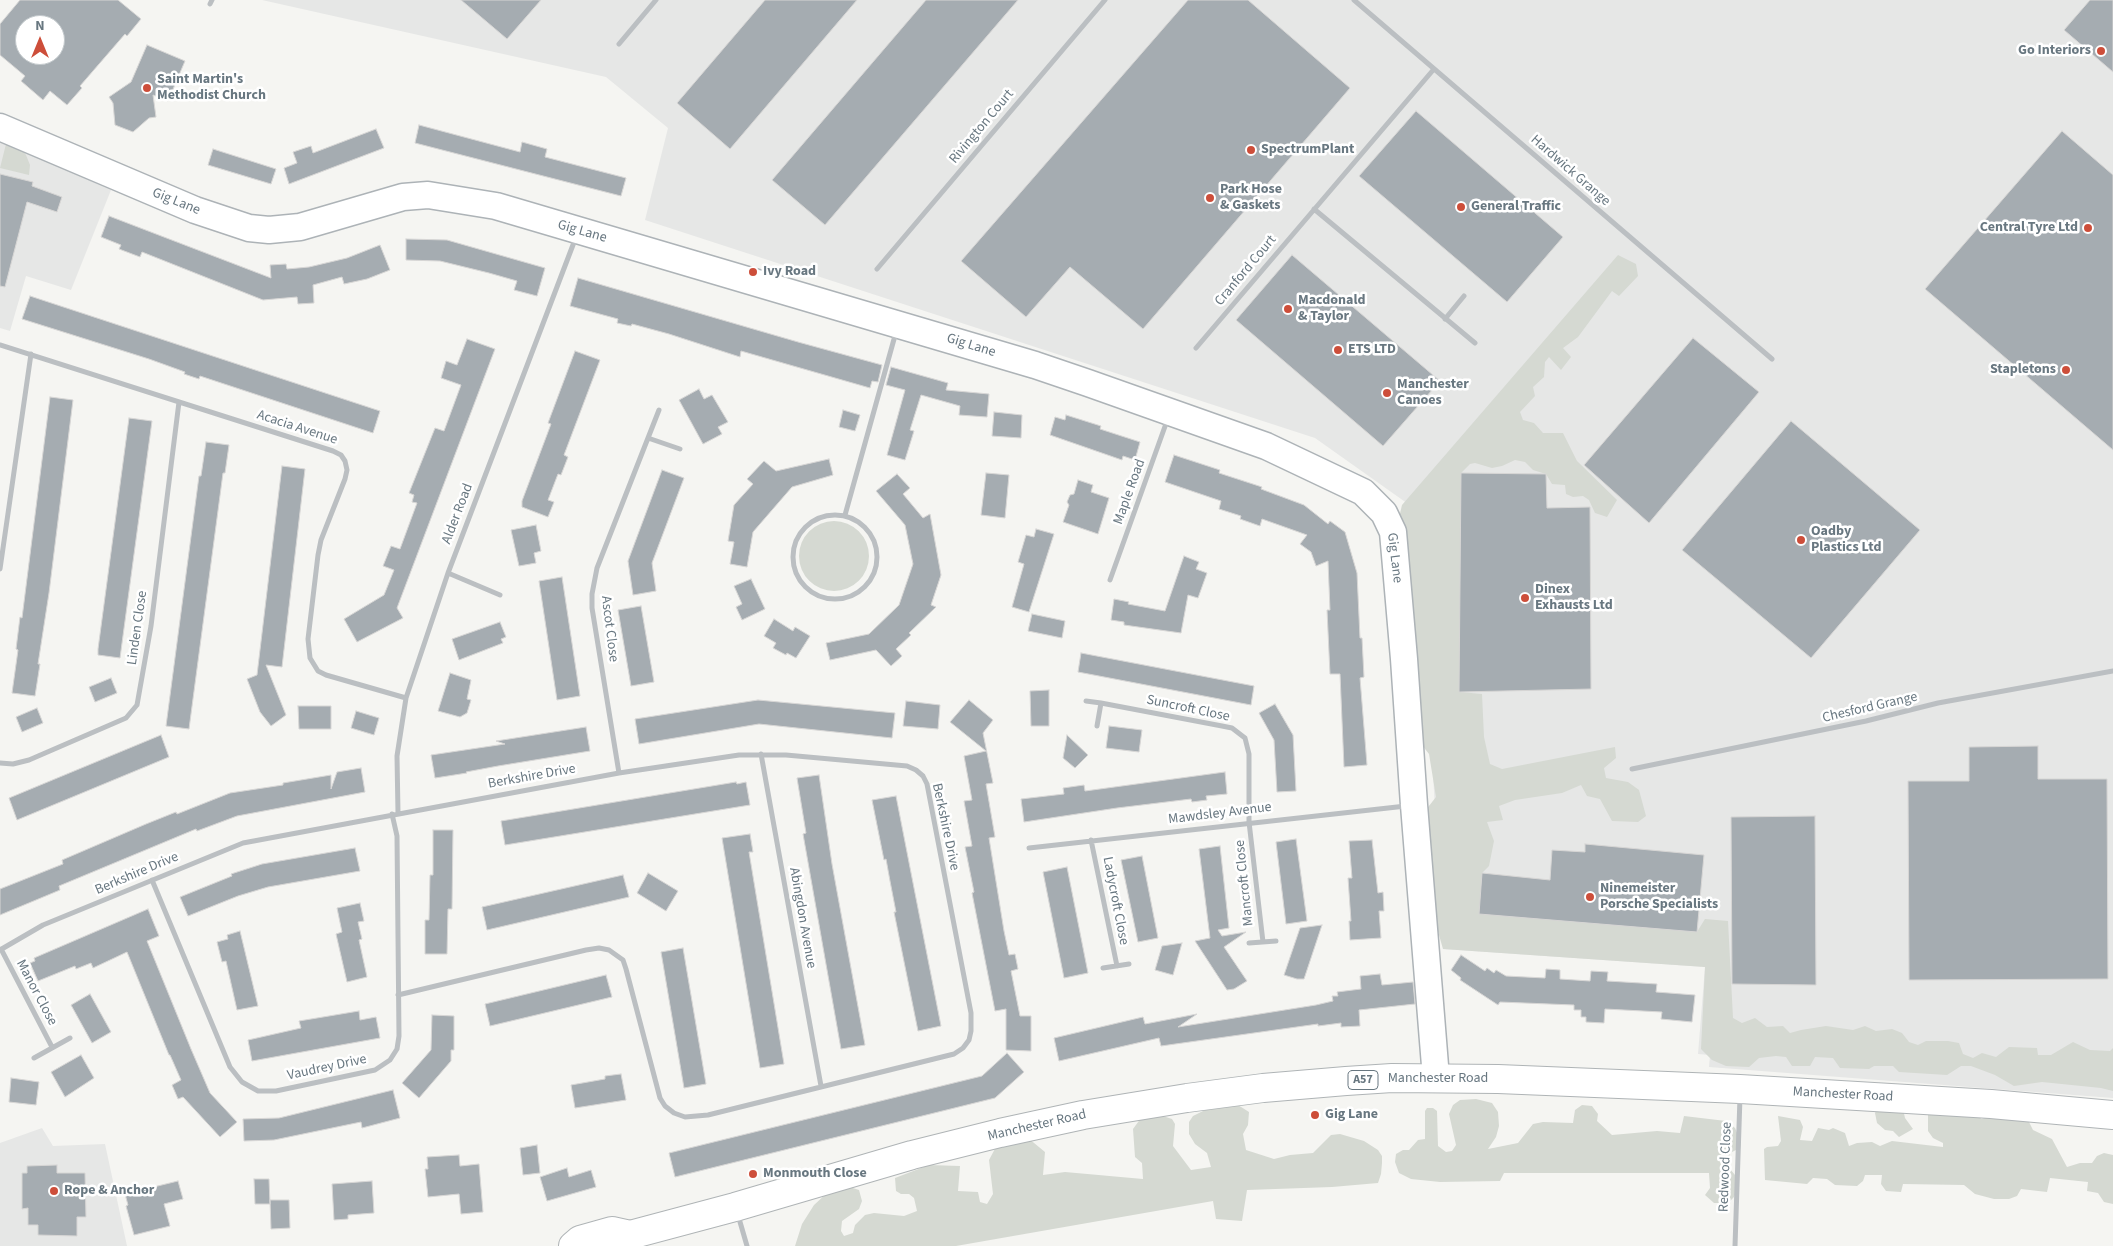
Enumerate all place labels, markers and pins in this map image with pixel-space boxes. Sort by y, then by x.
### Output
place label: Go Interiors [2018,43,2091,59]
marker: Go Interiors [2095,45,2107,57]
place label: Saint Martin's Methodist Church [157,72,266,104]
marker: Saint Martin's Methodist Church [141,82,153,94]
place label: SpectrumPlant [1261,142,1354,158]
marker: SpectrumPlant [1245,144,1257,156]
place label: Park Hose & Gaskets [1220,182,1282,214]
marker: Park Hose & Gaskets [1204,192,1216,204]
place label: General Traffic [1471,199,1561,215]
marker: General Traffic [1455,201,1467,213]
place label: Central Tyre Ltd [1980,220,2078,236]
marker: Central Tyre Ltd [2082,222,2094,234]
place label: Ivy Road [763,264,816,280]
marker: Ivy Road [747,266,759,278]
place label: Macdonald & Taylor [1298,293,1365,326]
marker: Macdonald & Taylor [1282,303,1294,315]
place label: ETS LTD [1348,342,1396,358]
marker: ETS LTD [1332,344,1344,356]
place label: Stapletons [1990,362,2056,378]
marker: Stapletons [2060,364,2072,376]
place label: Manchester Canoes [1397,377,1469,410]
marker: Manchester Canoes [1381,387,1393,399]
place label: Oadby Plastics Ltd [1811,524,1881,556]
marker: Oadby Plastics Ltd [1795,534,1807,546]
place label: Dinex Exhausts Ltd [1535,582,1613,614]
marker: Dinex Exhausts Ltd [1519,592,1531,604]
place label: Ninemeister Porsche Specialists [1600,881,1718,914]
marker: Ninemeister Porsche Specialists [1584,891,1596,903]
place label: Gig Lane [1325,1107,1378,1123]
marker: Gig Lane [1309,1109,1321,1121]
place label: Monmouth Close [763,1166,867,1182]
marker: Monmouth Close [747,1168,759,1180]
place label: Rope & Anchor [64,1183,154,1199]
marker: Rope & Anchor [48,1185,60,1197]

